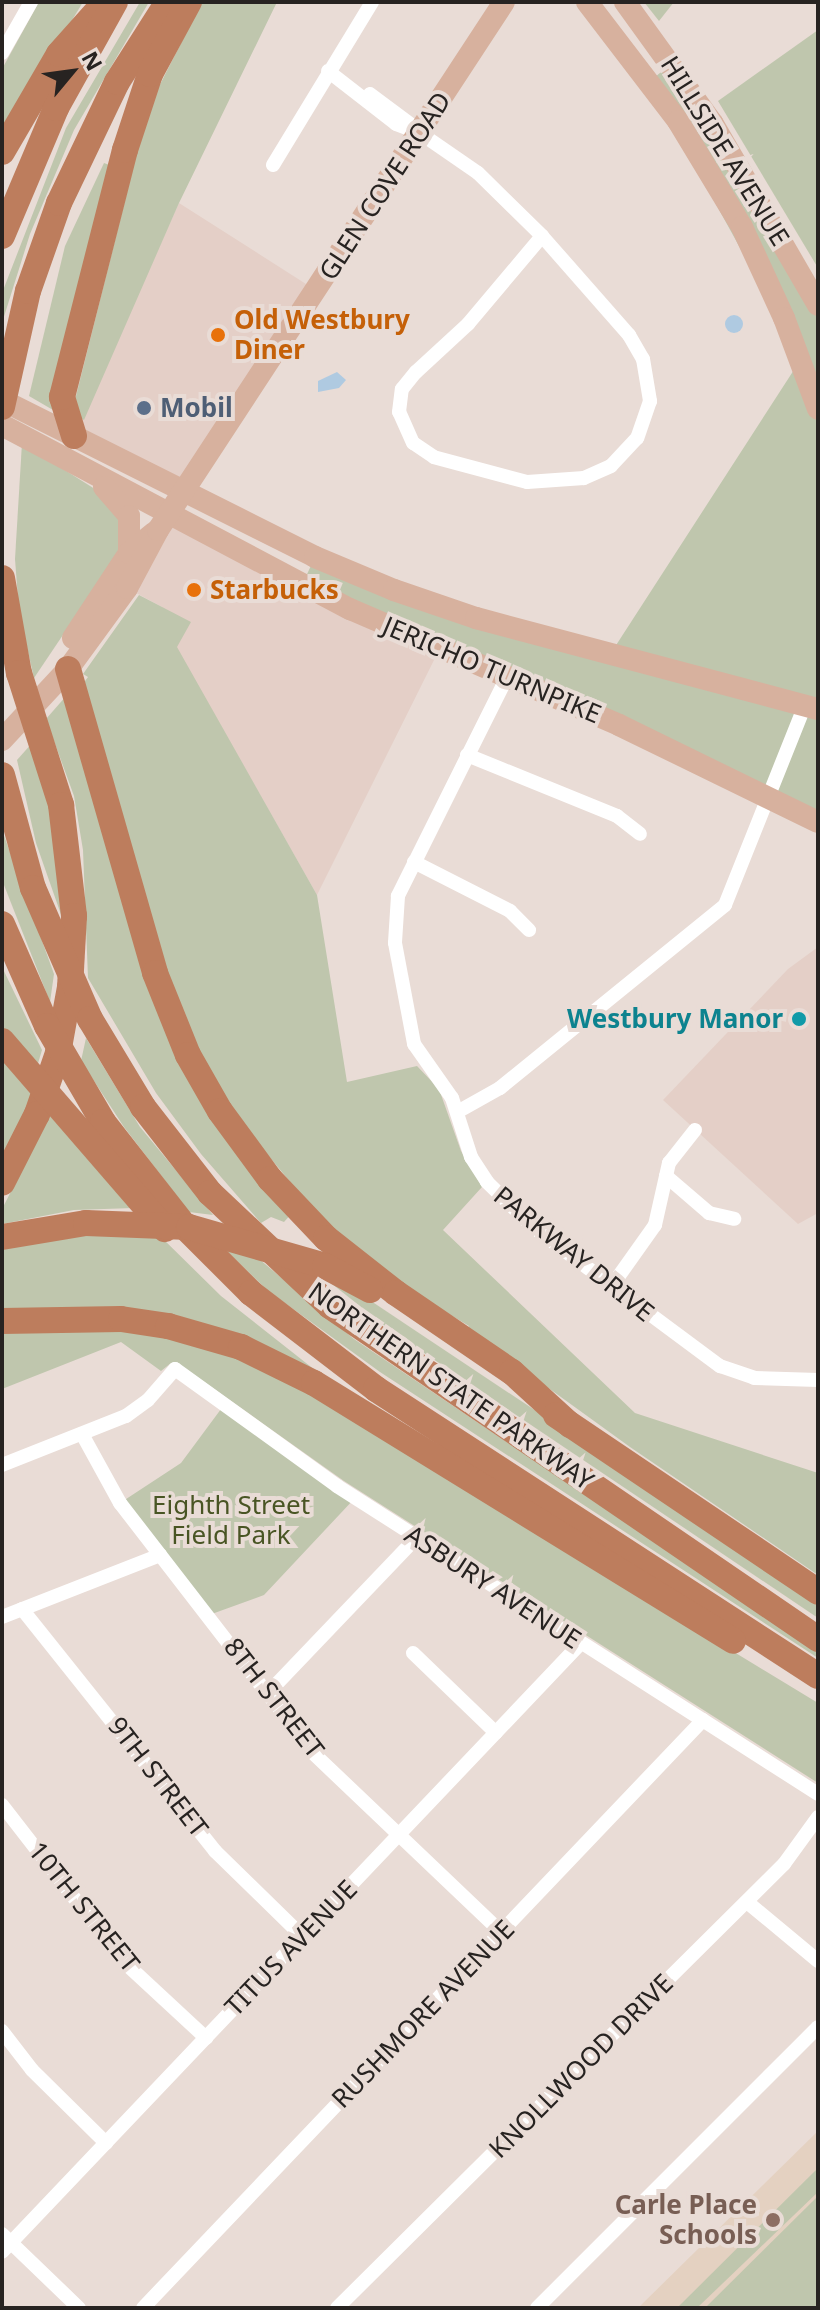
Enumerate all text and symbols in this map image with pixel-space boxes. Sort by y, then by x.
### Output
north arrow [32,32,112,112]
text: N [76,45,110,75]
street label: HILLSIDE AVENUE [654,51,796,251]
street label: GLEN COVE ROAD [313,86,457,286]
place label: Old Westbury Diner [234,304,410,366]
marker: Old Westbury Diner [209,326,227,344]
place label: Mobil [160,392,233,424]
marker: Mobil [135,399,153,417]
place label: Starbucks [210,574,339,606]
marker: Starbucks [185,581,203,599]
street label: JERICHO TURNPIKE [378,610,606,730]
place label: Westbury Manor [567,1003,783,1035]
marker: Westbury Manor [790,1010,808,1028]
street label: PARKWAY DRIVE [488,1180,660,1328]
street label: NORTHERN STATE PARKWAY [303,1276,599,1496]
park label: Eighth Street Field Park [152,1489,310,1550]
street label: ASBURY AVENUE [399,1519,587,1655]
street label: 8TH STREET [217,1632,331,1764]
street label: 9TH STREET [101,1711,215,1843]
street label: 10TH STREET [22,1836,146,1978]
street label: TITUS AVENUE [218,1874,364,2022]
street label: RUSHMORE AVENUE [325,1914,521,2114]
street label: KNOLLWOOD DRIVE [483,1968,679,2164]
place label: Carle Place Schools [615,2189,757,2250]
marker: Carle Place Schools [764,2211,782,2229]

